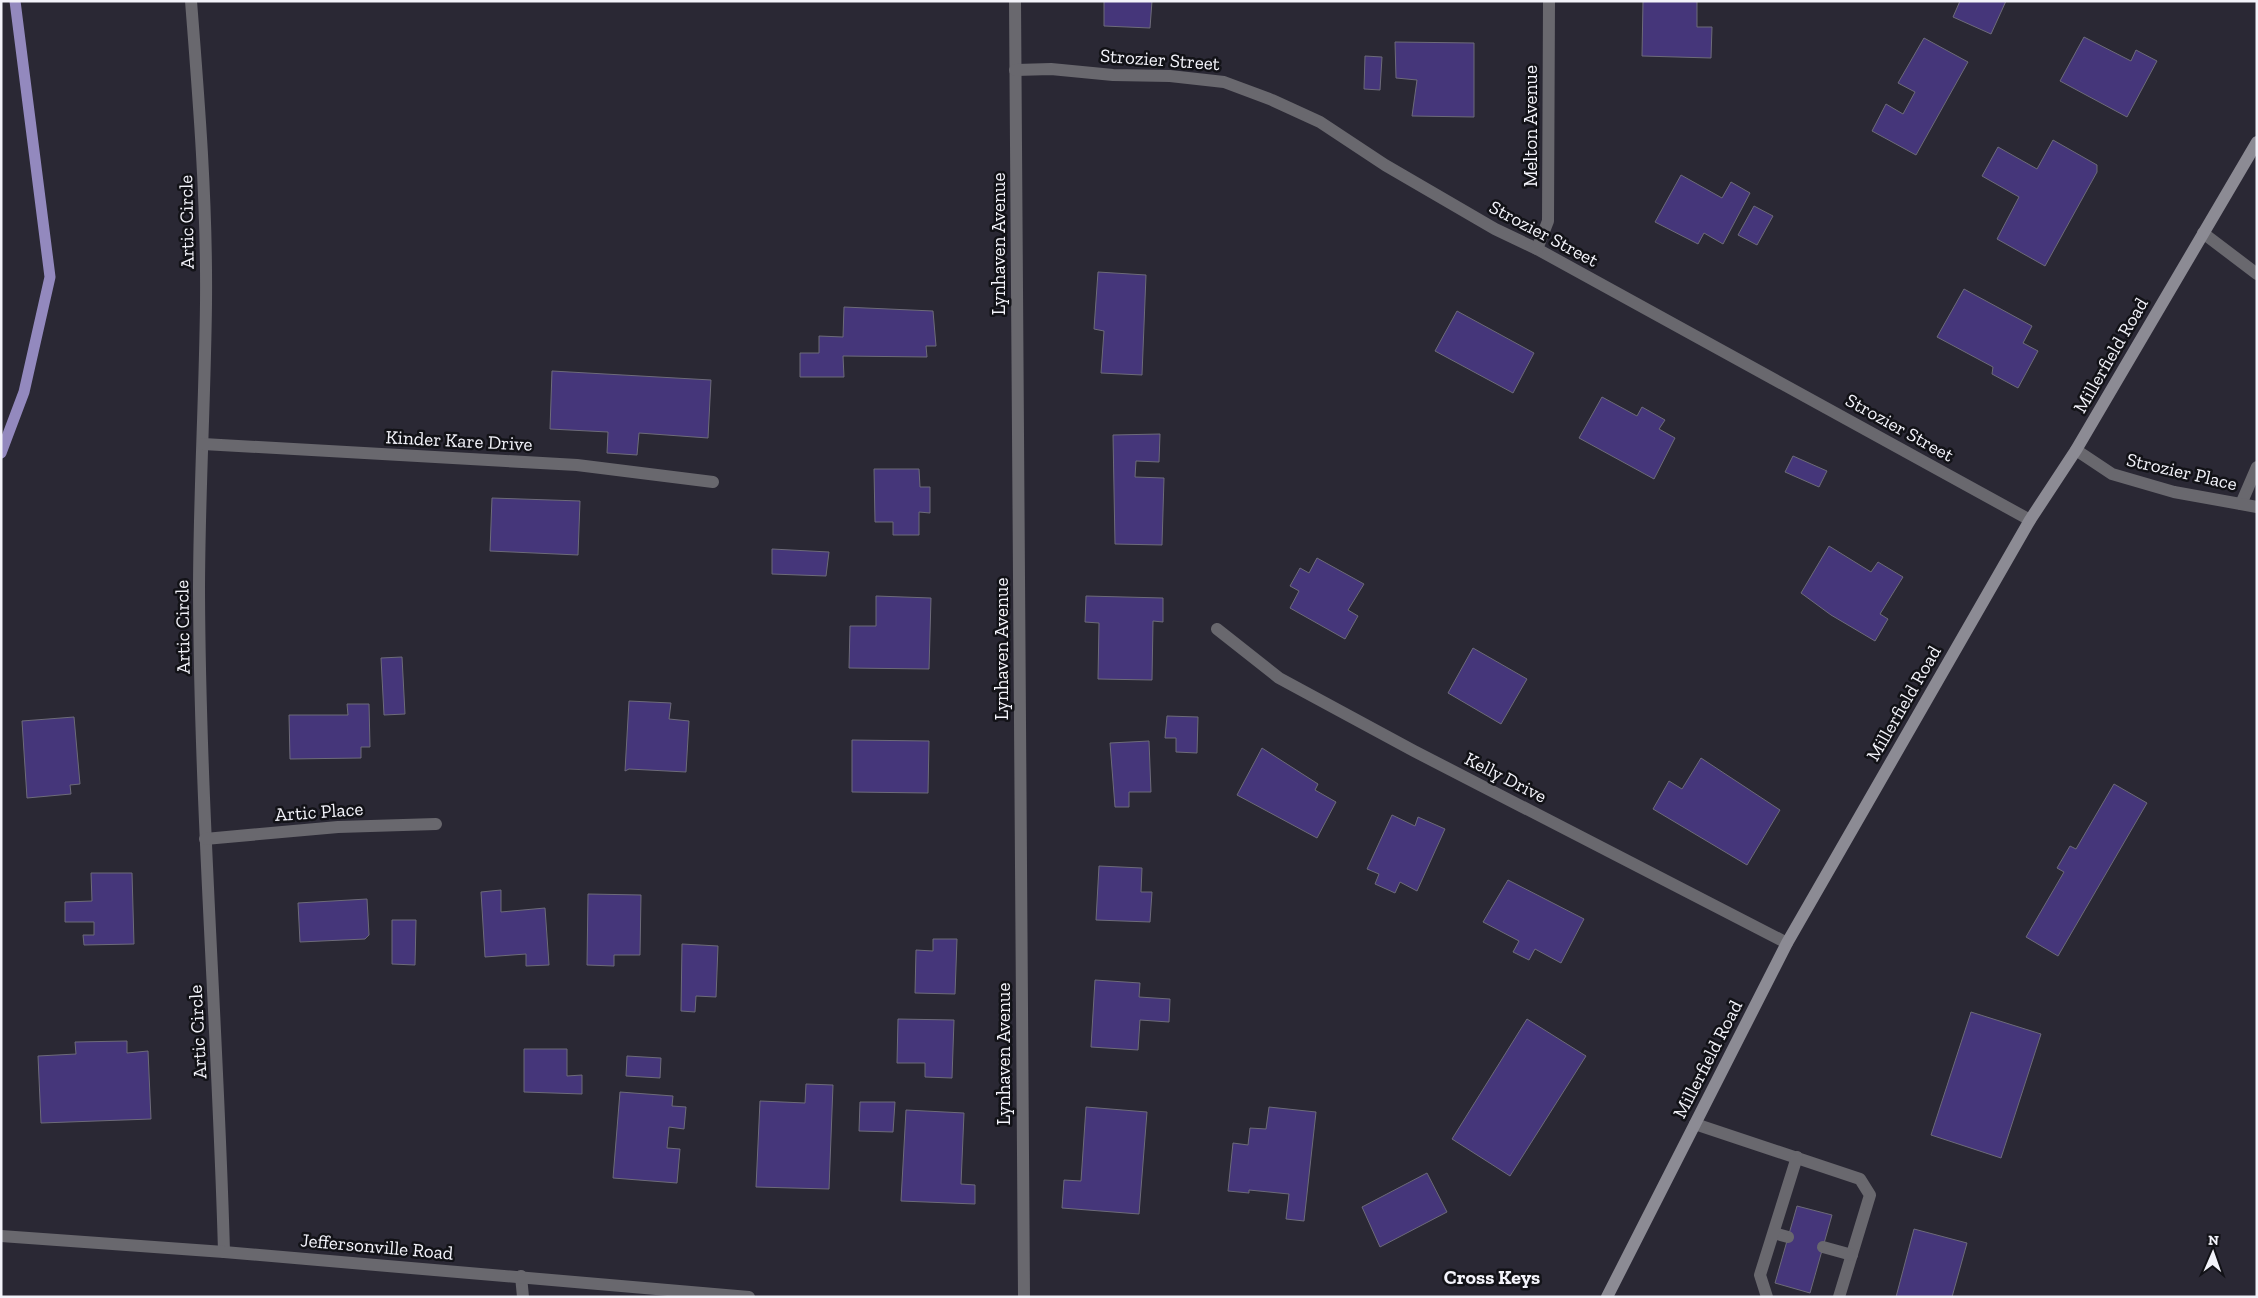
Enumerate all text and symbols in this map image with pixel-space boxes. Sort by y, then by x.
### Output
street label: Strozier Street [1099,44,1221,75]
street label: Melton Avenue [1519,65,1542,187]
street label: Lynhaven Avenue [987,173,1010,315]
street label: Artic Circle [174,175,199,269]
street label: Strozier Street [1485,195,1602,272]
street label: Millerfield Road [2068,293,2153,417]
street label: Strozier Street [1842,388,1958,467]
street label: Kinder Kare Drive [385,425,533,456]
street label: Strozier Place [2124,448,2239,495]
street label: Lynhaven Avenue [990,578,1013,720]
street label: Artic Circle [170,580,195,674]
street label: Millerfield Road [1861,641,1946,765]
street label: Kelly Drive [1461,747,1551,808]
street label: Artic Place [274,797,364,826]
street label: Lynhaven Avenue [992,983,1015,1125]
street label: Artic Circle [184,984,211,1080]
street label: Millerfield Road [1668,996,1747,1122]
street label: Jeffersonville Road [300,1228,455,1265]
north arrow [2188,1228,2238,1278]
text: N [2208,1232,2219,1249]
district label: Cross Keys [1444,1265,1540,1289]

